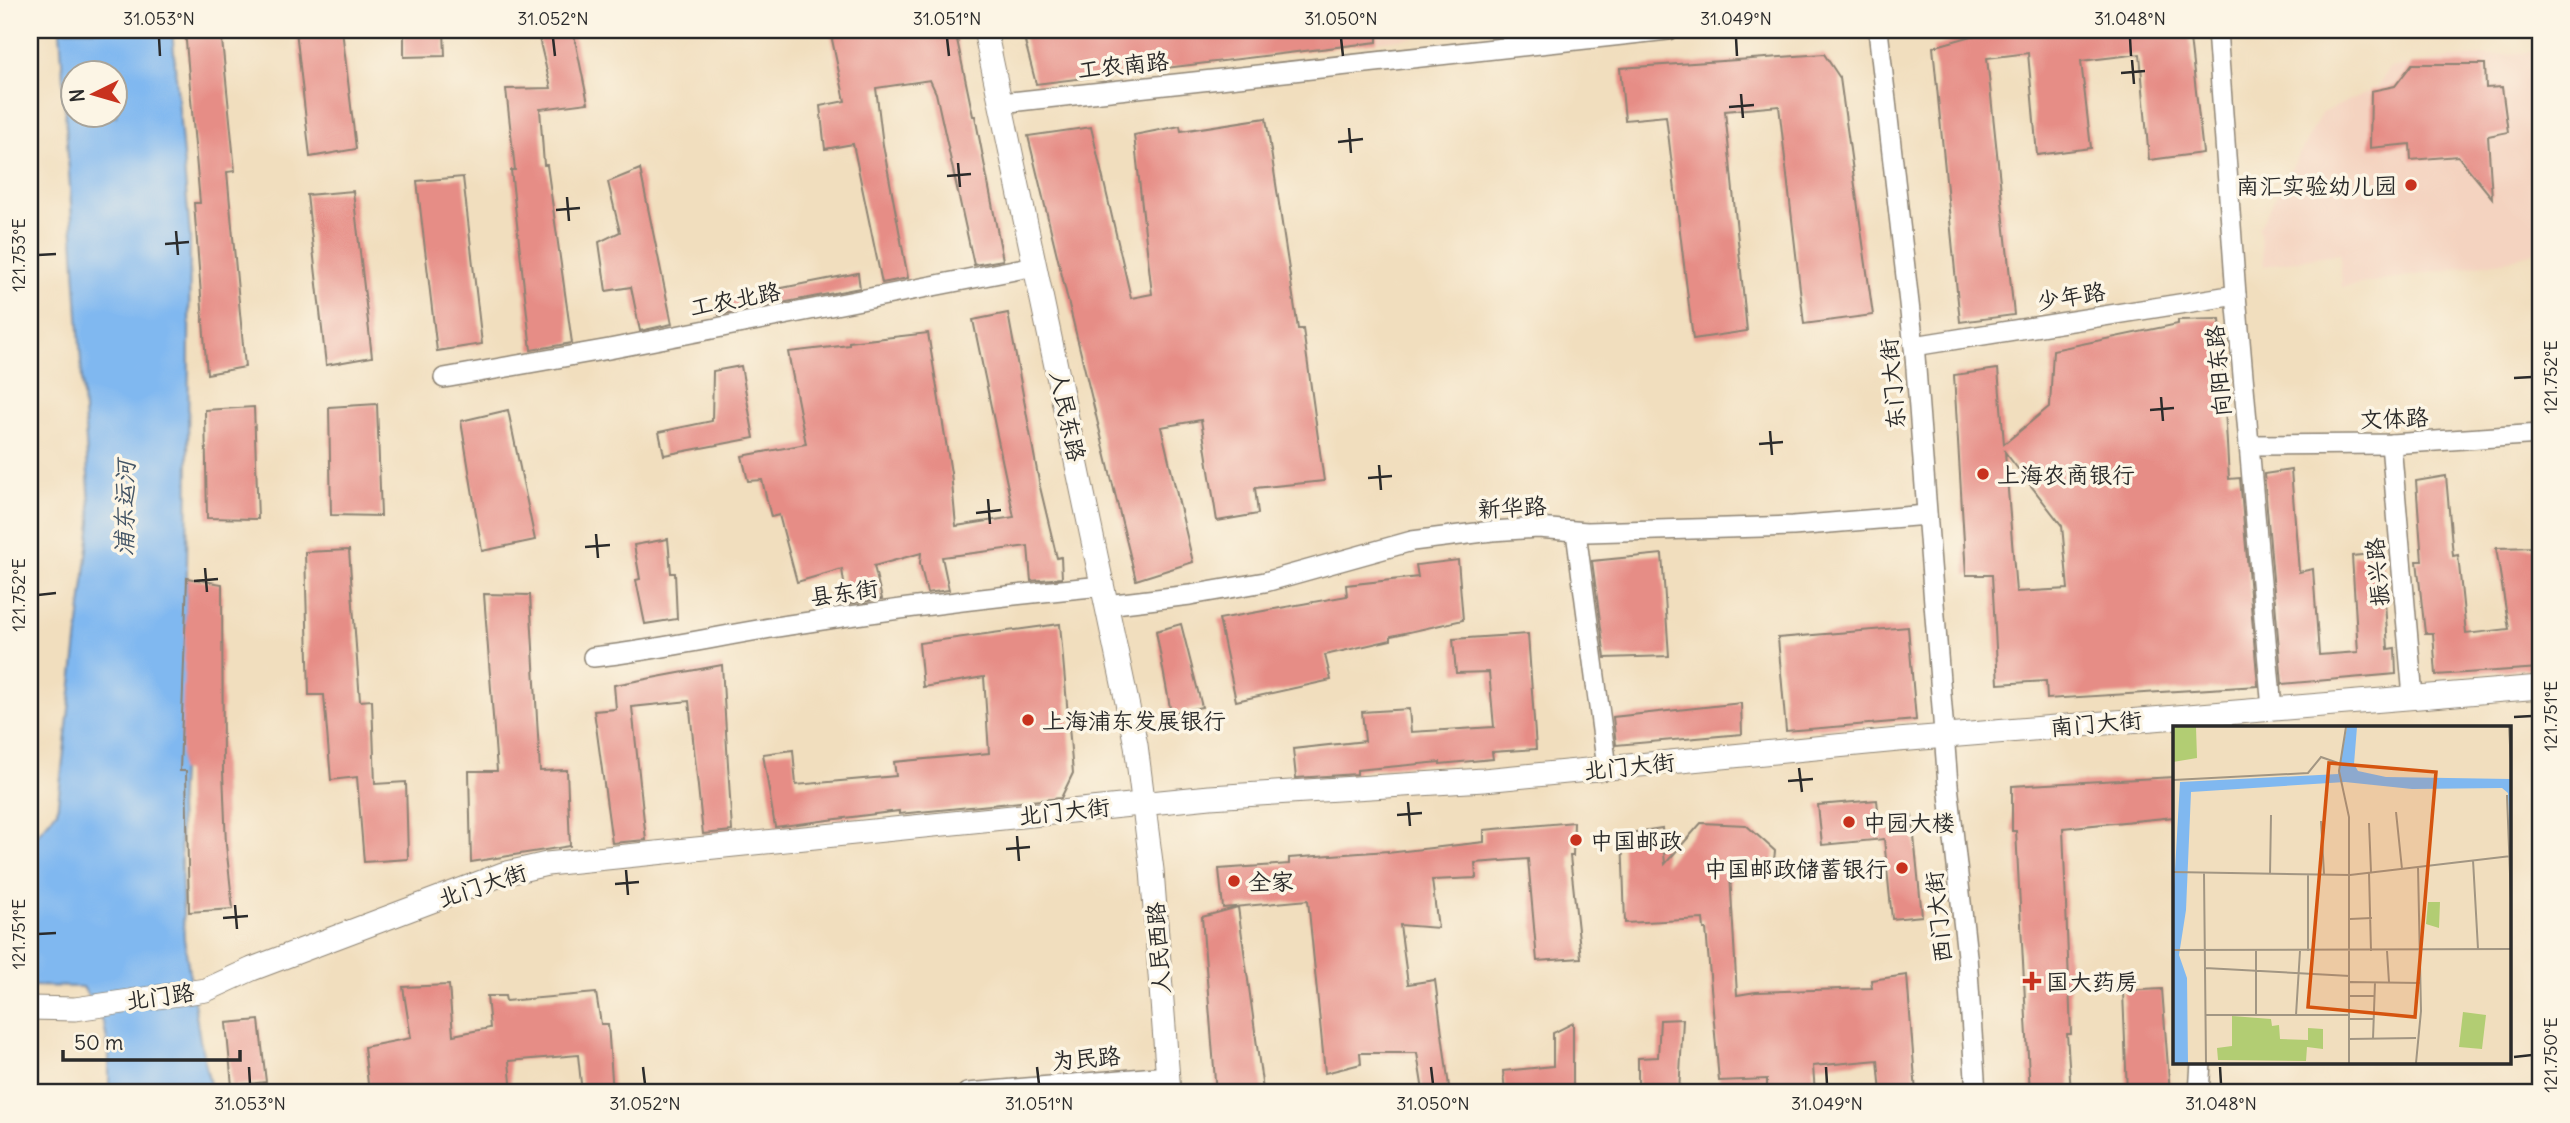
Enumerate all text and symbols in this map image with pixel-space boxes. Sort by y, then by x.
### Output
text: 31.053°N [123,7,195,30]
text: 31.052°N [517,7,589,30]
text: 31.051°N [913,7,981,30]
text: 31.050°N [1304,7,1378,30]
text: 31.049°N [1700,7,1772,30]
text: 31.048°N [2094,7,2166,30]
street label: 工农南路 [1076,46,1170,84]
north arrow [60,60,130,130]
text: N [65,88,90,103]
place label: 南汇实验幼儿园 [2236,171,2397,200]
marker: 南汇实验幼儿园 [2403,177,2419,193]
text: 121.753°E [7,218,30,292]
street label: 工农北路 [687,276,783,322]
street label: 少年路 [2035,276,2107,316]
street label: 向阳东路 [2200,324,2236,418]
street label: 东门大街 [1874,337,1910,431]
text: 121.752°E [2539,340,2562,414]
street label: 人民东路 [1044,368,1092,464]
street label: 文体路 [2359,402,2429,434]
water label: 浦东运河 [108,456,140,556]
place label: 上海农商银行 [1997,460,2135,489]
marker: 上海农商银行 [1975,466,1991,482]
street label: 新华路 [1477,491,1547,523]
street label: 振兴路 [2360,536,2394,608]
text: 121.752°E [7,558,30,632]
street label: 县东街 [808,573,880,611]
text: 121.751°E [2539,681,2562,751]
street label: 南门大街 [2049,705,2143,741]
place label: 上海浦东发展银行 [1042,706,1226,735]
marker: 上海浦东发展银行 [1020,712,1036,728]
inset map [2173,726,2510,1064]
street label: 北门大街 [1582,747,1676,785]
street label: 北门大街 [1017,792,1111,830]
place label: 中园大楼 [1863,808,1955,837]
marker: 中园大楼 [1841,814,1857,830]
place label: 中国邮政 [1590,826,1682,855]
marker: 中国邮政 [1568,832,1584,848]
place label: 中国邮政储蓄银行 [1704,854,1888,883]
street label: 北门大街 [434,857,530,913]
marker: 中国邮政储蓄银行 [1894,860,1910,876]
place label: 全家 [1248,867,1294,896]
street label: 西门大街 [1919,870,1957,964]
marker: 全家 [1226,873,1242,889]
text: 121.751°E [7,899,30,969]
street label: 人民西路 [1140,901,1176,995]
place label: 国大药房 [2046,967,2138,996]
marker: 国大药房 [2024,973,2040,989]
street label: 北门路 [124,977,196,1015]
text: 121.750°E [2539,1017,2562,1093]
scale bar [63,1018,240,1062]
text: 50 m [74,1029,123,1056]
street label: 为民路 [1050,1041,1122,1075]
text: 31.053°N [214,1092,286,1115]
text: 31.052°N [609,1092,681,1115]
text: 31.051°N [1005,1092,1073,1115]
text: 31.050°N [1396,1092,1470,1115]
text: 31.049°N [1791,1092,1863,1115]
text: 31.048°N [2185,1092,2257,1115]

